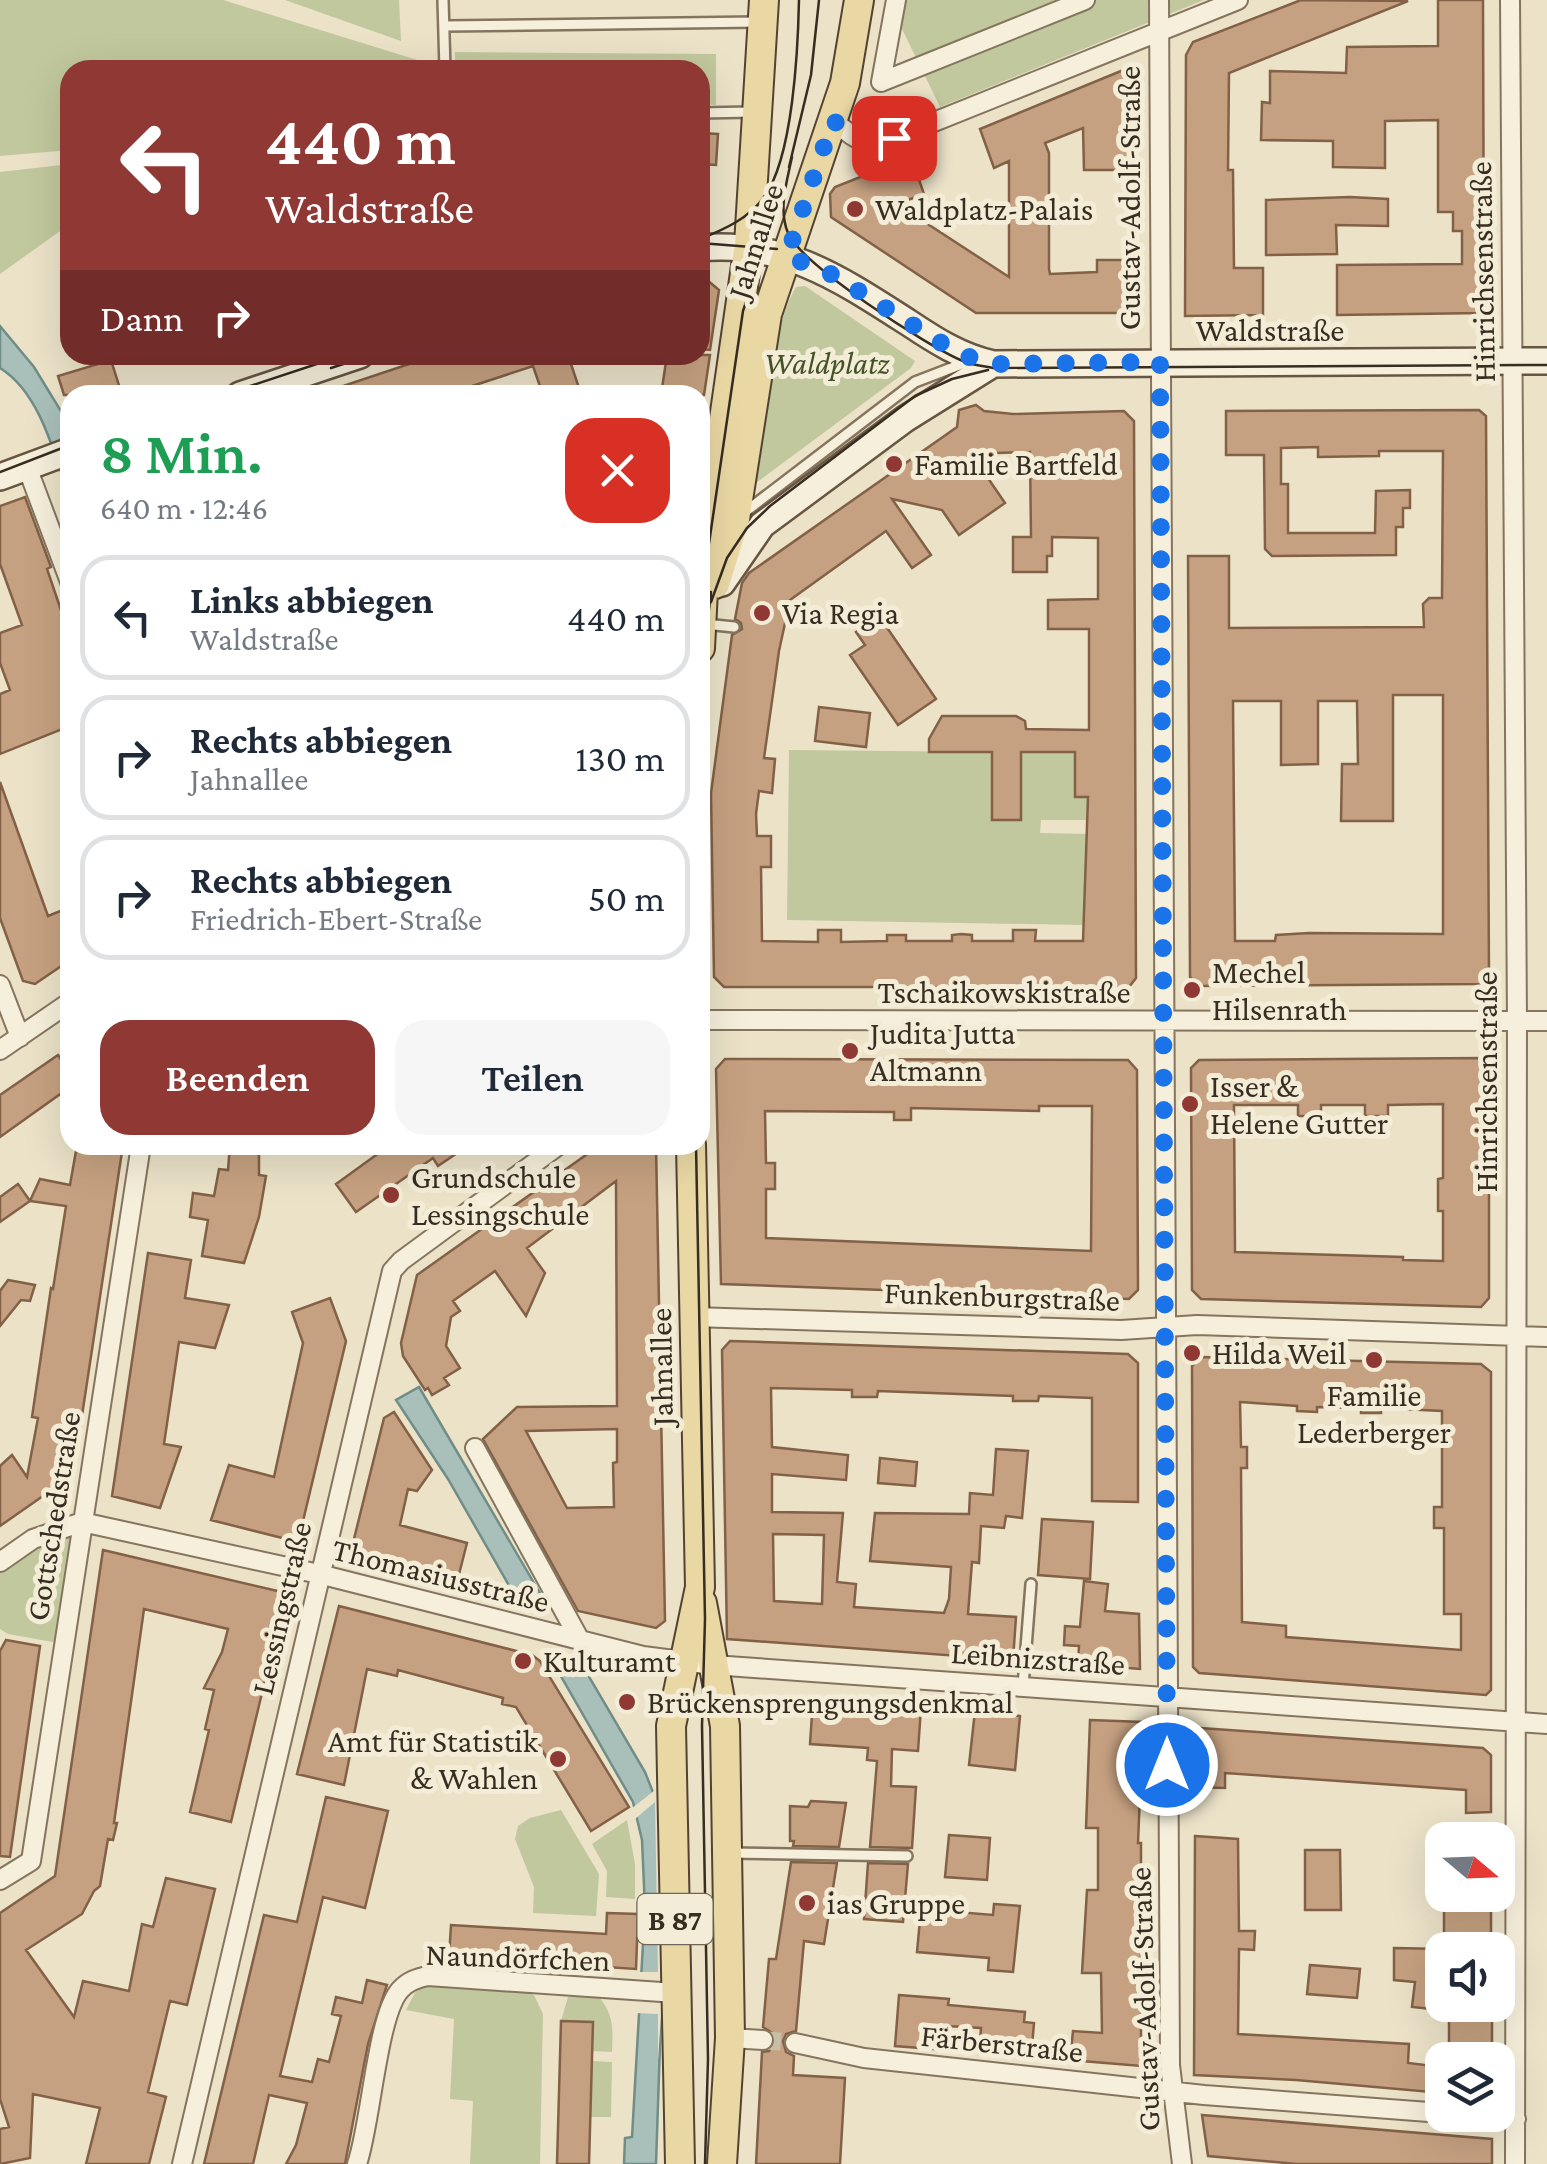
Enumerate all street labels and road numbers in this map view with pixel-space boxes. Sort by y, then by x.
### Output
street label: Gustav-Adolf-Straße [1111,66,1147,330]
street label: Hinrichsenstraße [1462,161,1502,383]
street label: Jahnallee [719,179,790,306]
street label: Waldstraße [1196,312,1344,348]
street label: Hinrichsenstraße [1468,971,1504,1193]
street label: Tschaikowskistraße [877,974,1131,1010]
street label: Funkenburgstraße [884,1274,1120,1318]
street label: Jahnallee [642,1307,680,1430]
street label: Gottschedstraße [19,1409,87,1623]
street label: Lessingstraße [244,1518,318,1698]
street label: Thomasiusstraße [329,1531,553,1619]
street label: Leibnizstraße [950,1634,1126,1682]
street label: Gustav-Adolf-Straße [1121,1866,1167,2132]
road number: B 87 [638,1894,712,1944]
street label: Naundörfchen [425,1936,611,1978]
street label: Färberstraße [919,2017,1085,2069]

